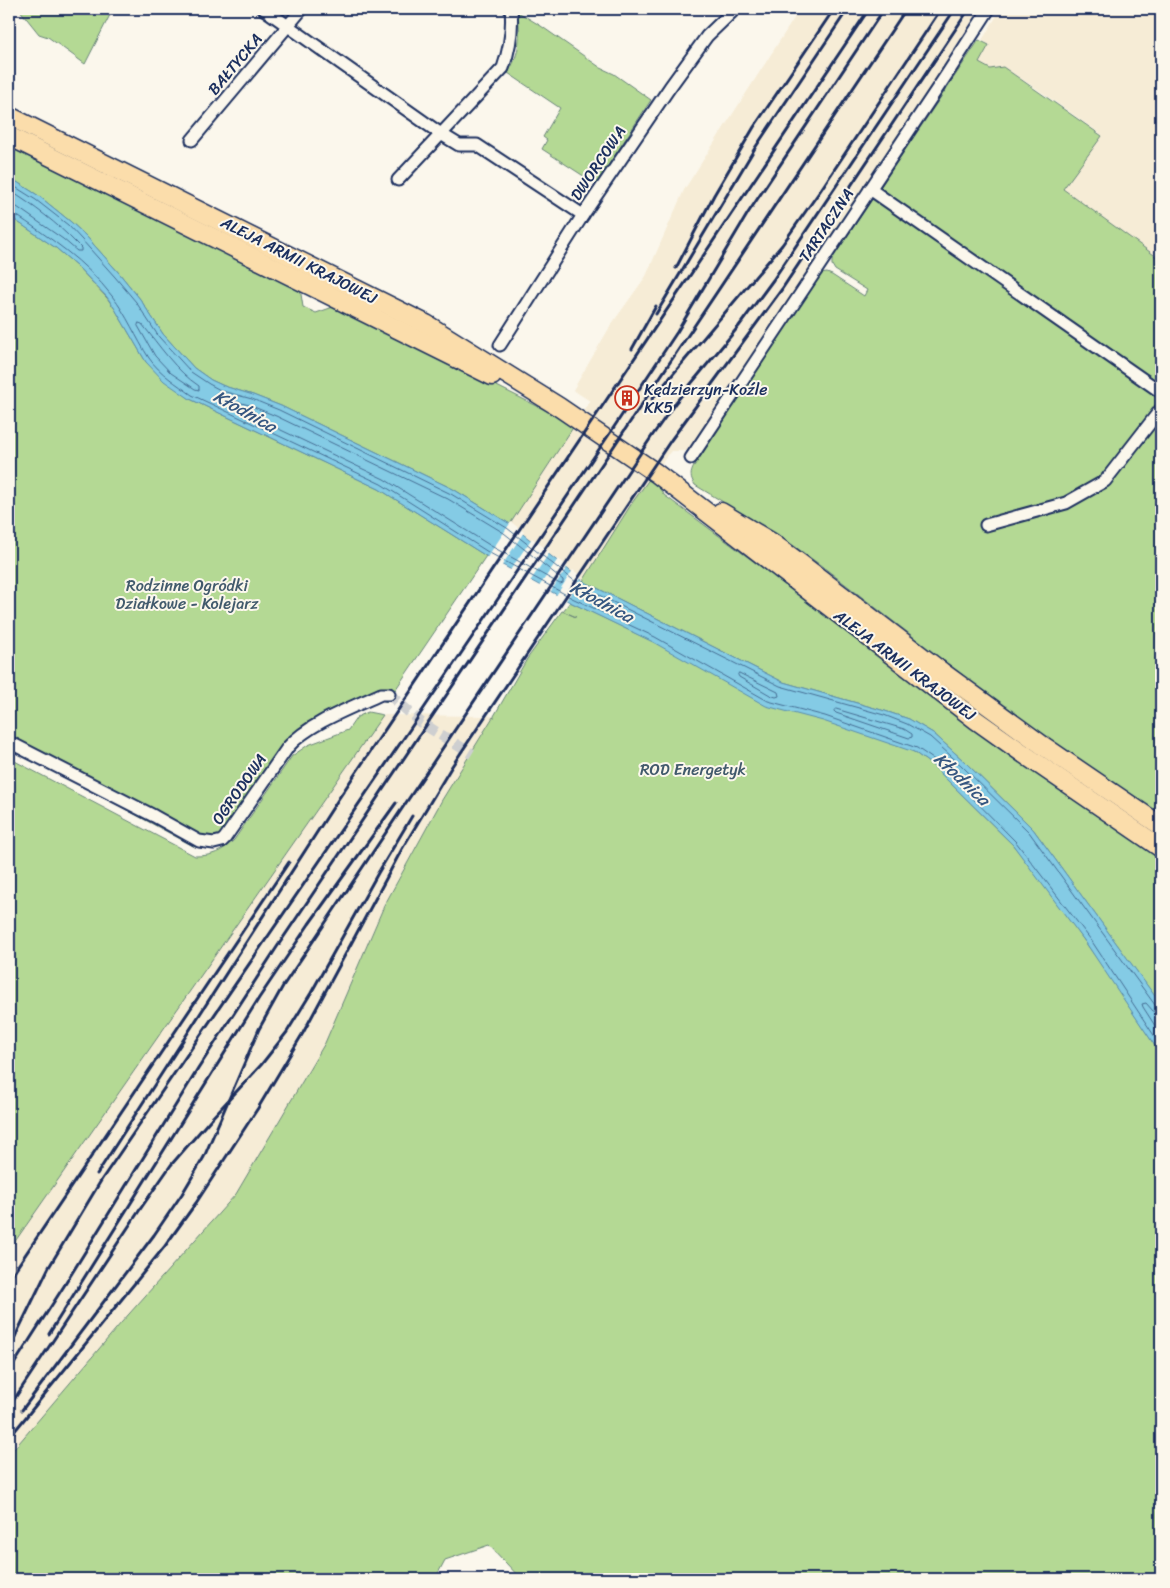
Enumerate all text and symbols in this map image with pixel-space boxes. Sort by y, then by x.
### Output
street label: BAŁTYCKA [200,26,270,102]
street label: DWORCOWA [562,120,634,206]
street label: TARTACZNA [790,182,862,268]
street label: ALEJA ARMII KRAJOWEJ [215,207,383,312]
place label: Kędzierzyn-Koźle KK5 [644,375,767,422]
water label: Kłodnica [207,380,284,442]
building icon: Kędzierzyn-Koźle KK5 [614,385,640,411]
park label: Rodzinne Ogródki Działkowe - Kolejarz [116,571,259,618]
water label: Kłodnica [564,572,641,633]
street label: ALEJA ARMII KRAJOWEJ [827,601,983,729]
water label: Kłodnica [926,744,999,815]
street label: OGRODOWA [204,747,274,831]
park label: ROD Energetyk [640,755,746,784]

